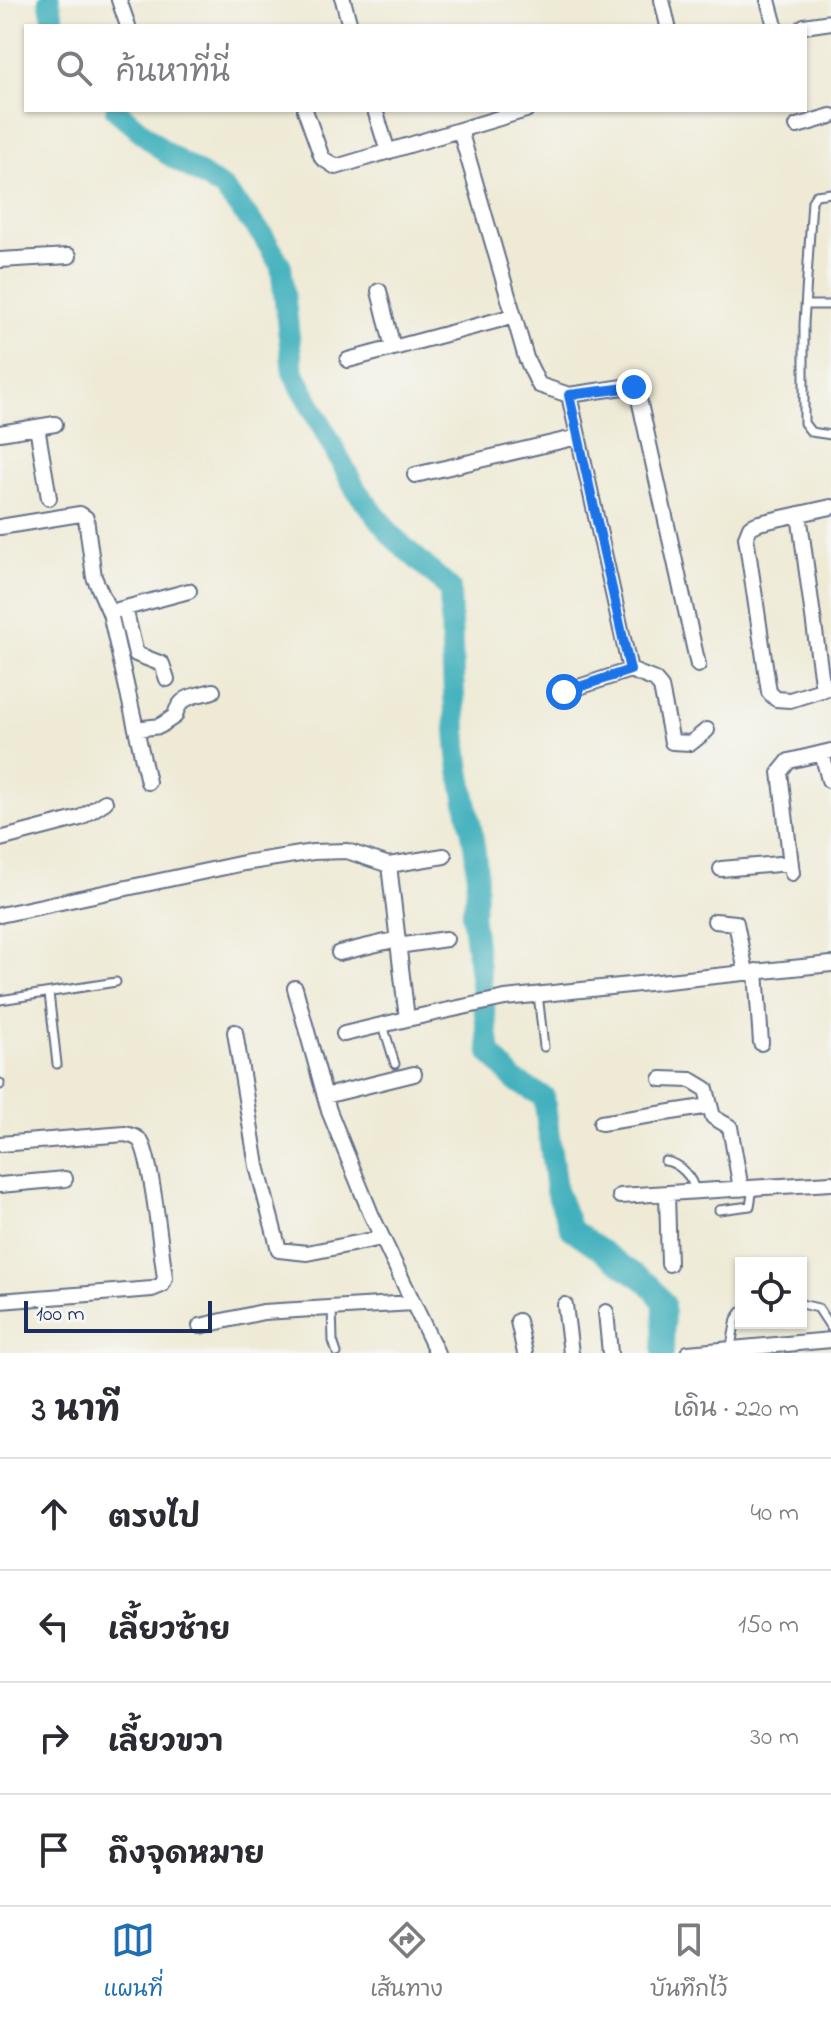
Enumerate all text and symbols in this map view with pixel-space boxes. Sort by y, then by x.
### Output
search box [24,24,807,112]
icon: search [52,46,96,90]
text: ค้นหาที่นี่ [116,52,230,96]
route end [616,369,652,405]
route start [546,674,582,710]
map controls [735,1257,807,1329]
button: locate [735,1257,807,1329]
scale bar [24,1297,212,1333]
text: 100 m [36,1299,85,1331]
text: 3 นาที [32,1387,120,1437]
text: เดิน · 220 m [673,1391,799,1429]
icon: ahead [32,1492,76,1536]
text: 40 m [750,1495,799,1533]
text: ตรงไป [108,1498,200,1542]
icon: left [32,1604,76,1648]
text: 150 m [738,1607,799,1645]
text: เลี้ยวซ้าย [108,1610,230,1654]
icon: right [32,1716,76,1760]
text: 30 m [750,1719,799,1757]
text: เลี้ยวขวา [108,1722,223,1766]
icon: arrive [32,1828,76,1872]
text: ถึงจุดหมาย [108,1834,265,1878]
tab: แผนที่ [104,1918,163,2007]
tab: เส้นทาง [370,1918,443,2007]
tab: บันทึกไว้ [650,1918,727,2007]

